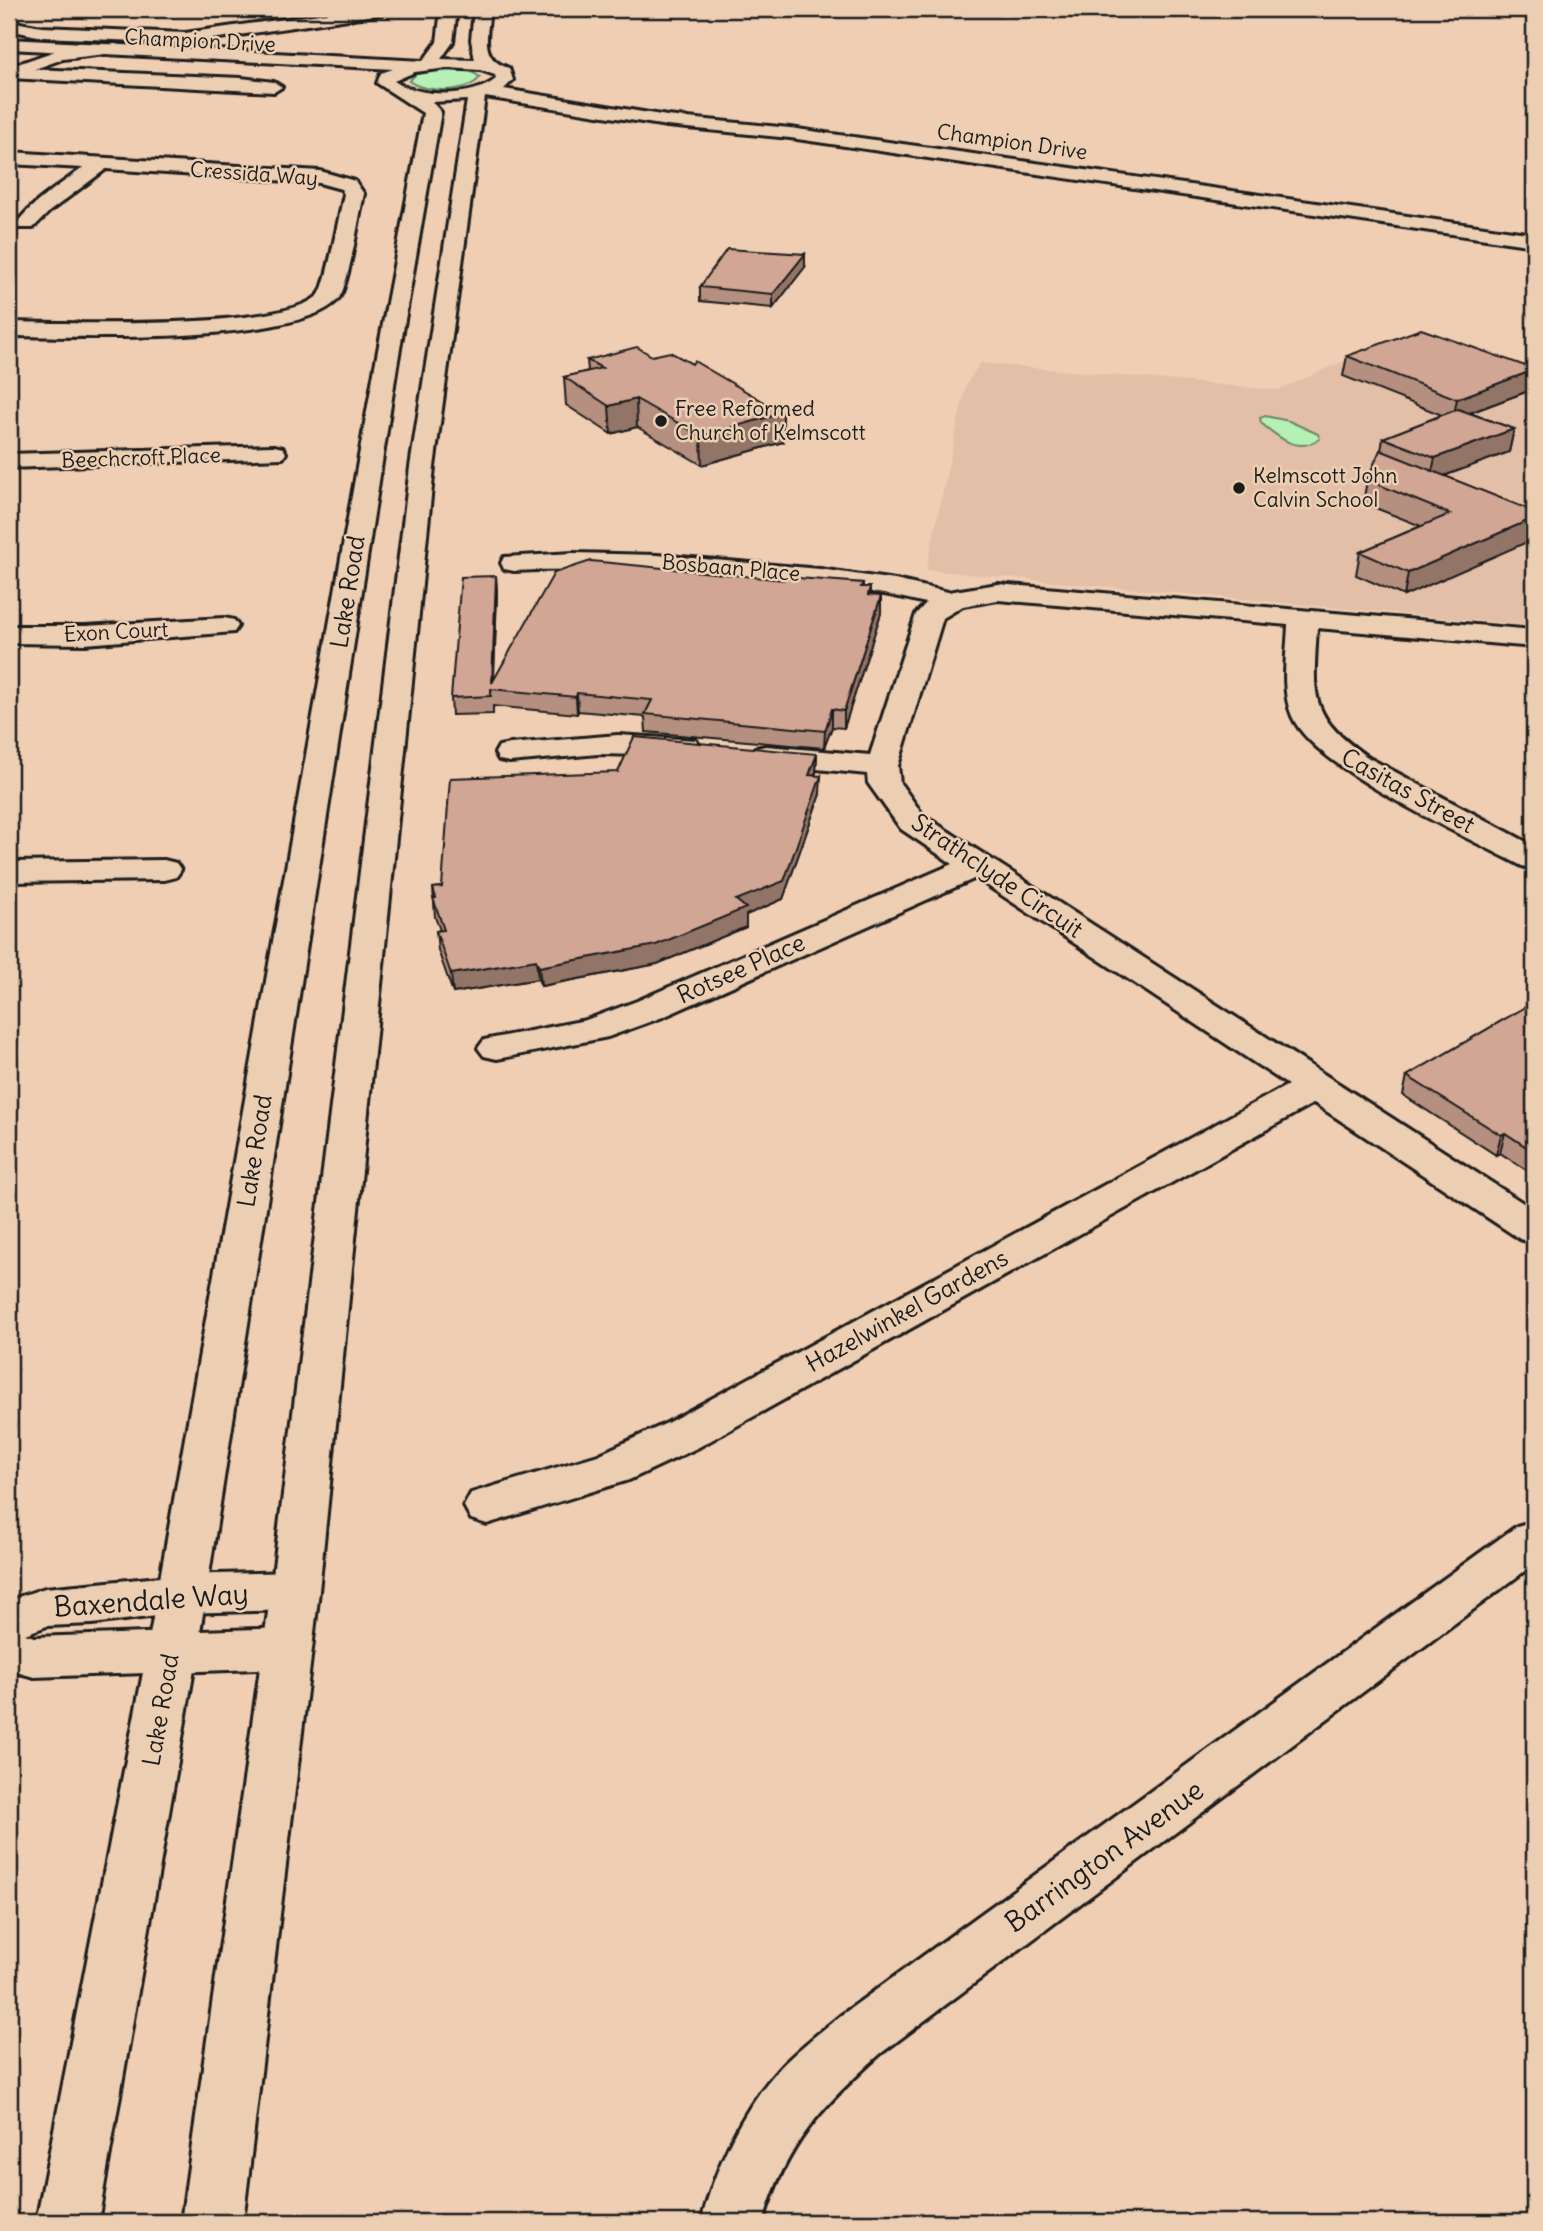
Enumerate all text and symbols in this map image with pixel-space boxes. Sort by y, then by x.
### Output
street label: Champion Drive [124,23,276,58]
street label: Champion Drive [935,118,1089,165]
street label: Cressida Way [189,156,319,191]
place label: Free Reformed Church of Kelmscott [675,395,866,446]
marker: Free Reformed Church of Kelmscott [653,413,669,429]
street label: Beechcroft Place [61,441,221,474]
place label: Kelmscott John Calvin School [1253,462,1397,513]
marker: Kelmscott John Calvin School [1231,480,1247,496]
street label: Lake Road [323,533,371,650]
street label: Bosbaan Place [661,548,801,587]
street label: Exon Court [63,615,169,648]
street label: Casitas Street [1336,741,1481,839]
street label: Strathclyde Circuit [906,807,1089,944]
street label: Rotsee Place [672,927,809,1010]
street label: Lake Road [230,1092,278,1209]
street label: Hazelwinkel Gardens [800,1242,1013,1378]
street label: Baxendale Way [52,1575,250,1625]
street label: Lake Road [135,1651,185,1768]
street label: Barrington Avenue [997,1772,1211,1940]

